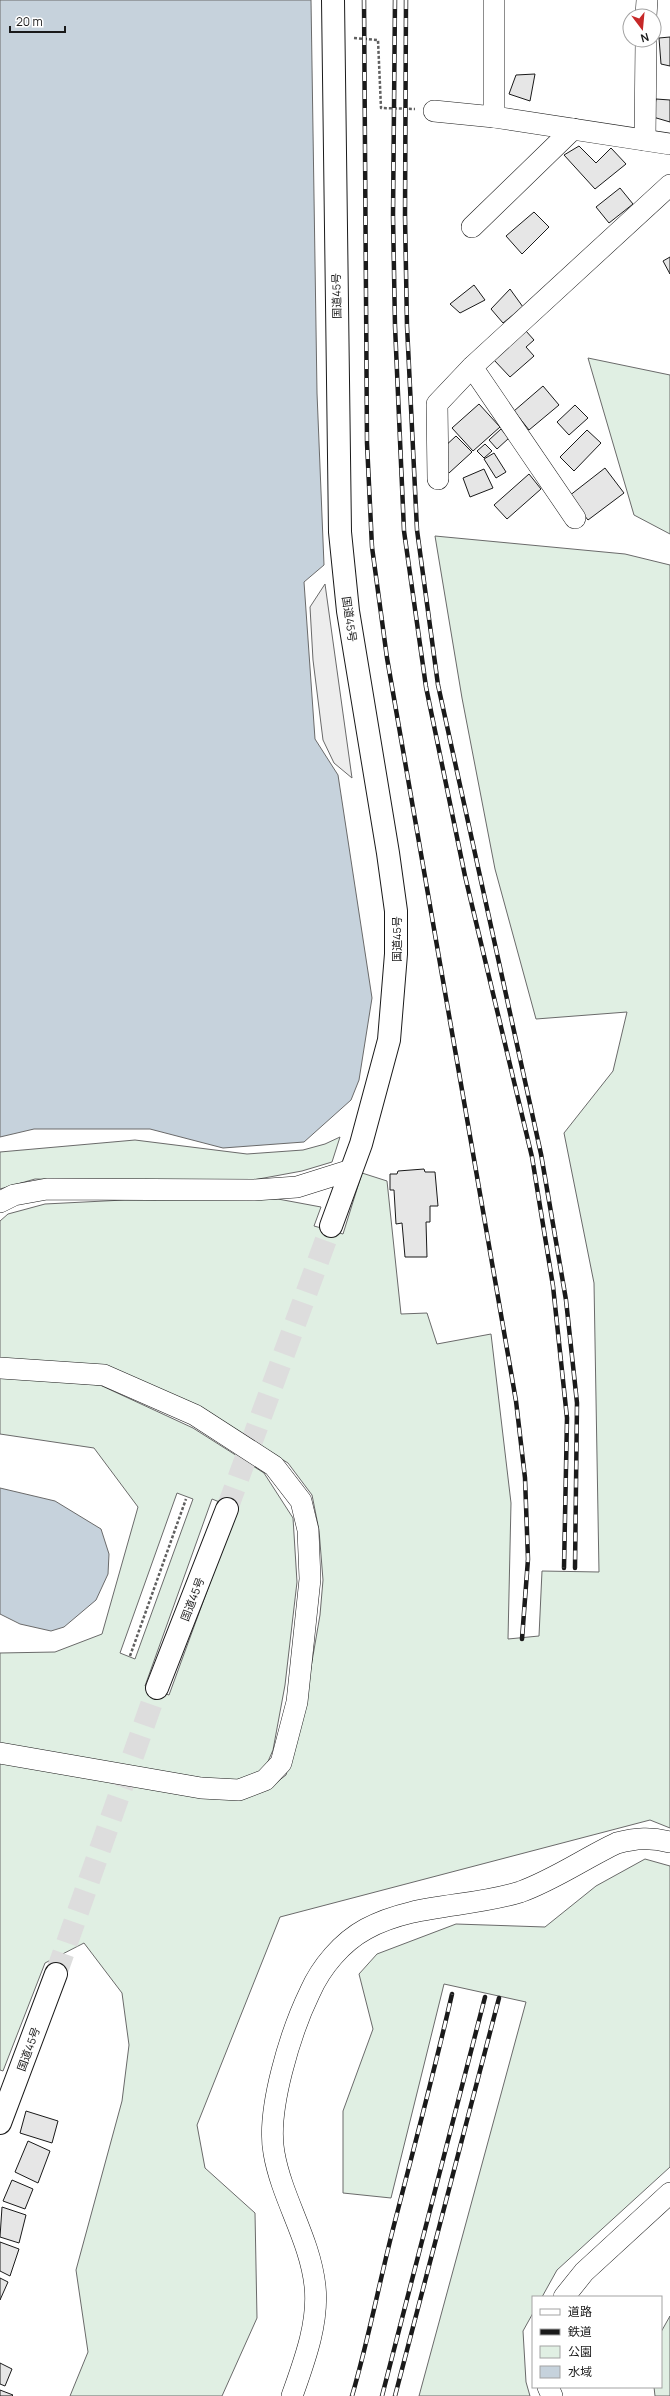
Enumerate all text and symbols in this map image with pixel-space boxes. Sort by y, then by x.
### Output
scale bar [10,8,65,34]
north arrow [622,8,662,48]
text: 20 m [16,13,43,30]
text: N [639,30,651,46]
street label: 国道45号 [328,273,344,319]
street label: 国道45号 [339,595,361,643]
street label: 国道45号 [389,916,404,962]
street label: 国道45号 [177,1575,207,1623]
street label: 国道45号 [13,2025,43,2073]
legend [532,2296,662,2388]
text: 道路 [568,2303,592,2320]
text: 鉄道 [568,2323,592,2340]
text: 公園 [568,2343,592,2360]
text: 水域 [568,2363,592,2380]

